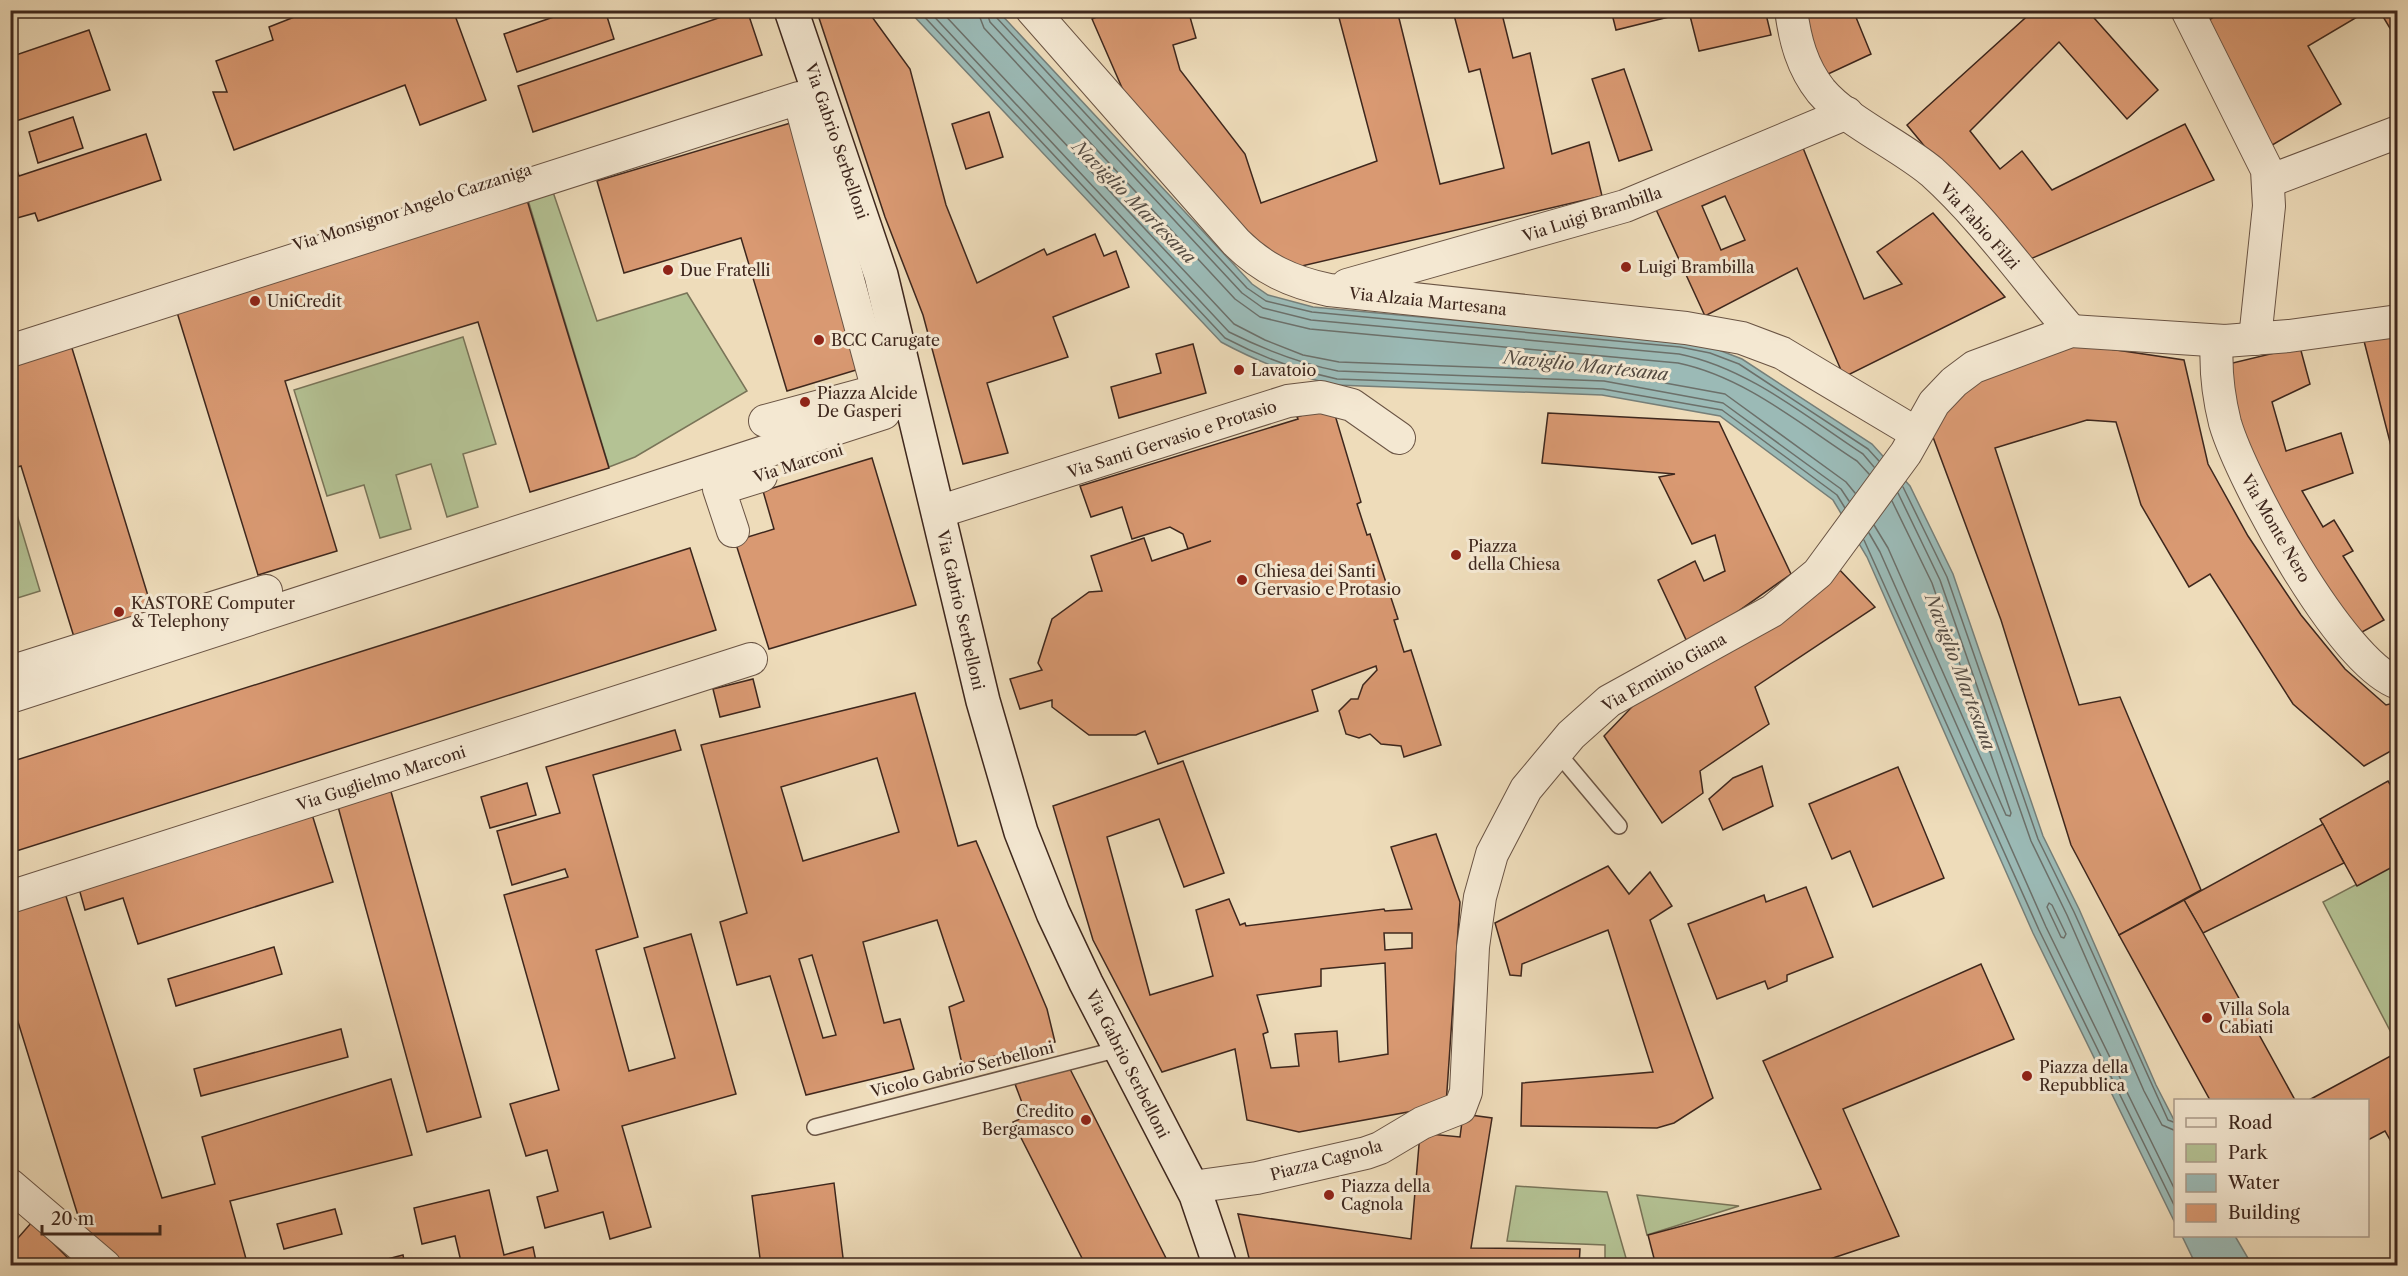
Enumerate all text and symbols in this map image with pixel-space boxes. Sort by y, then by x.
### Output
street label: Via Gabrio Serbelloni [801,59,873,222]
water label: Naviglio Martesana [1066,134,1201,269]
street label: Via Monsignor Angelo Cazzaniga [289,159,535,255]
street label: Via Fabio Filzi [1935,178,2024,273]
street label: Via Luigi Brambilla [1519,182,1665,246]
place label: Luigi Brambilla [1638,257,1755,277]
place label: Due Fratelli [680,260,771,280]
marker: Luigi Brambilla [1619,260,1633,274]
marker: Due Fratelli [661,263,675,277]
street label: Via Alzaia Martesana [1347,283,1508,319]
place label: UniCredit [267,291,342,311]
marker: UniCredit [248,294,262,308]
place label: BCC Carugate [831,330,940,350]
marker: BCC Carugate [812,333,826,347]
water label: Naviglio Martesana [1501,346,1670,386]
place label: Lavatoio [1251,360,1316,380]
marker: Lavatoio [1232,363,1246,377]
place label: Piazza Alcide De Gasperi [817,383,918,421]
marker: Piazza Alcide De Gasperi [798,395,812,409]
street label: Via Santi Gervasio e Protasio [1064,396,1279,483]
street label: Via Marconi [750,439,845,487]
street label: Via Monte Nero [2236,470,2315,586]
street label: Via Gabrio Serbelloni [933,527,989,692]
place label: Piazza della Chiesa [1468,536,1561,574]
marker: Piazza della Chiesa [1449,548,1463,562]
place label: Chiesa dei Santi Gervasio e Protasio [1254,561,1401,599]
marker: Chiesa dei Santi Gervasio e Protasio [1235,573,1249,587]
water label: Naviglio Martesana [1919,589,2000,753]
place label: KASTORE Computer & Telephony [131,593,295,631]
marker: KASTORE Computer & Telephony [112,605,126,619]
street label: Via Erminio Giana [1597,628,1730,716]
street label: Via Guglielmo Marconi [293,741,468,815]
street label: Via Gabrio Serbelloni [1081,986,1174,1142]
place label: Villa Sola Cabiati [2218,999,2291,1037]
marker: Villa Sola Cabiati [2200,1011,2214,1025]
street label: Vicolo Gabrio Serbelloni [867,1037,1056,1102]
place label: Piazza della Repubblica [2039,1057,2129,1095]
marker: Piazza della Repubblica [2020,1069,2034,1083]
legend [2174,1099,2369,1237]
place label: Credito Bergamasco [982,1101,1074,1139]
text: Road [2228,1112,2273,1134]
marker: Credito Bergamasco [1079,1113,1093,1127]
street label: Piazza Cagnola [1268,1135,1385,1185]
text: Park [2228,1142,2269,1164]
text: Water [2227,1172,2280,1194]
place label: Piazza della Cagnola [1341,1176,1431,1214]
marker: Piazza della Cagnola [1322,1188,1336,1202]
scale bar [42,1198,160,1236]
text: Building [2228,1202,2300,1224]
text: 20 m [51,1208,95,1230]

